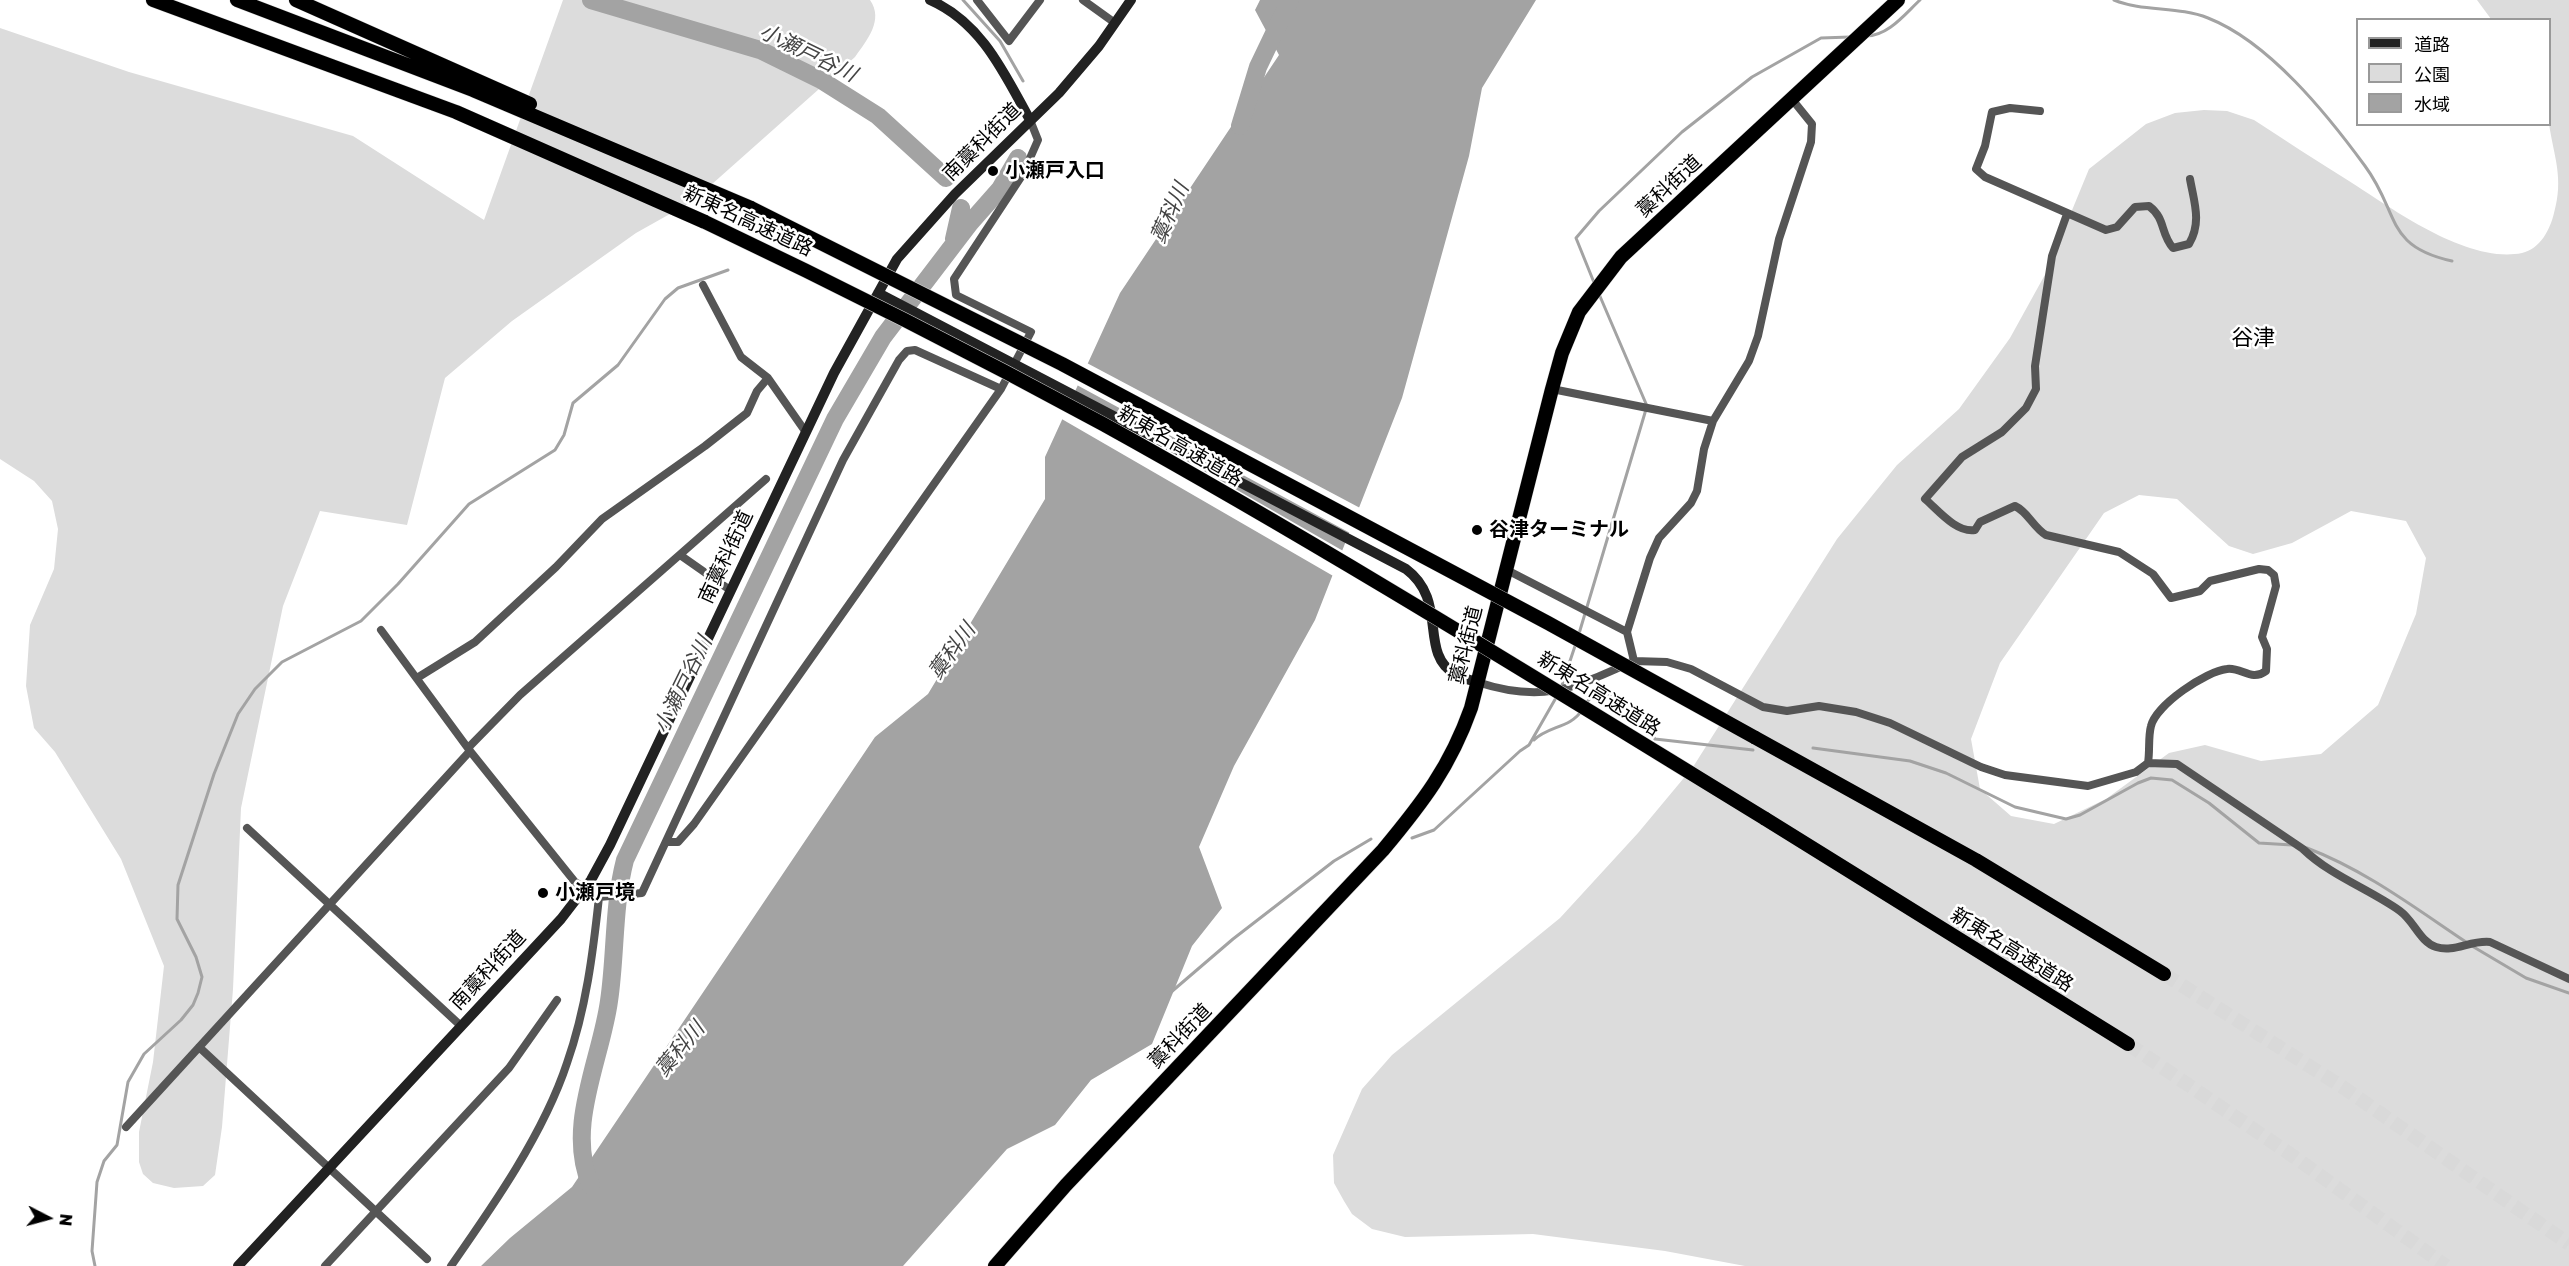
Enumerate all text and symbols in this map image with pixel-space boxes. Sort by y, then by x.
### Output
legend [2356,18,2551,126]
water label: 小瀬戸谷川 [755,19,861,87]
text: 道路 [2414,33,2450,55]
text: 公園 [2414,63,2450,85]
text: 水域 [2414,93,2450,115]
street label: 南藁科街道 [938,98,1026,186]
street label: 藁科街道 [1632,150,1706,222]
place label: 小瀬戸入口 [1005,159,1105,183]
marker: 小瀬戸入口 [986,164,1000,178]
water label: 藁科川 [1146,179,1194,247]
street label: 新東名高速道路 [679,181,817,261]
district label: 谷津 [2231,325,2275,351]
street label: 新東名高速道路 [1113,401,1247,491]
street label: 南藁科街道 [694,507,758,607]
place label: 谷津ターミナル [1489,518,1629,542]
marker: 谷津ターミナル [1470,523,1484,537]
street label: 藁科街道 [1445,603,1487,687]
water label: 藁科川 [923,618,981,684]
water label: 小瀬戸谷川 [649,632,717,738]
street label: 新東名高速道路 [1533,647,1665,741]
place label: 小瀬戸境 [555,881,635,905]
marker: 小瀬戸境 [536,886,550,900]
street label: 新東名高速道路 [1946,903,2078,997]
street label: 南藁科街道 [445,925,531,1015]
street label: 藁科街道 [1144,999,1216,1073]
water label: 藁科川 [650,1017,710,1081]
north arrow [18,1188,78,1248]
text: N [55,1213,76,1227]

